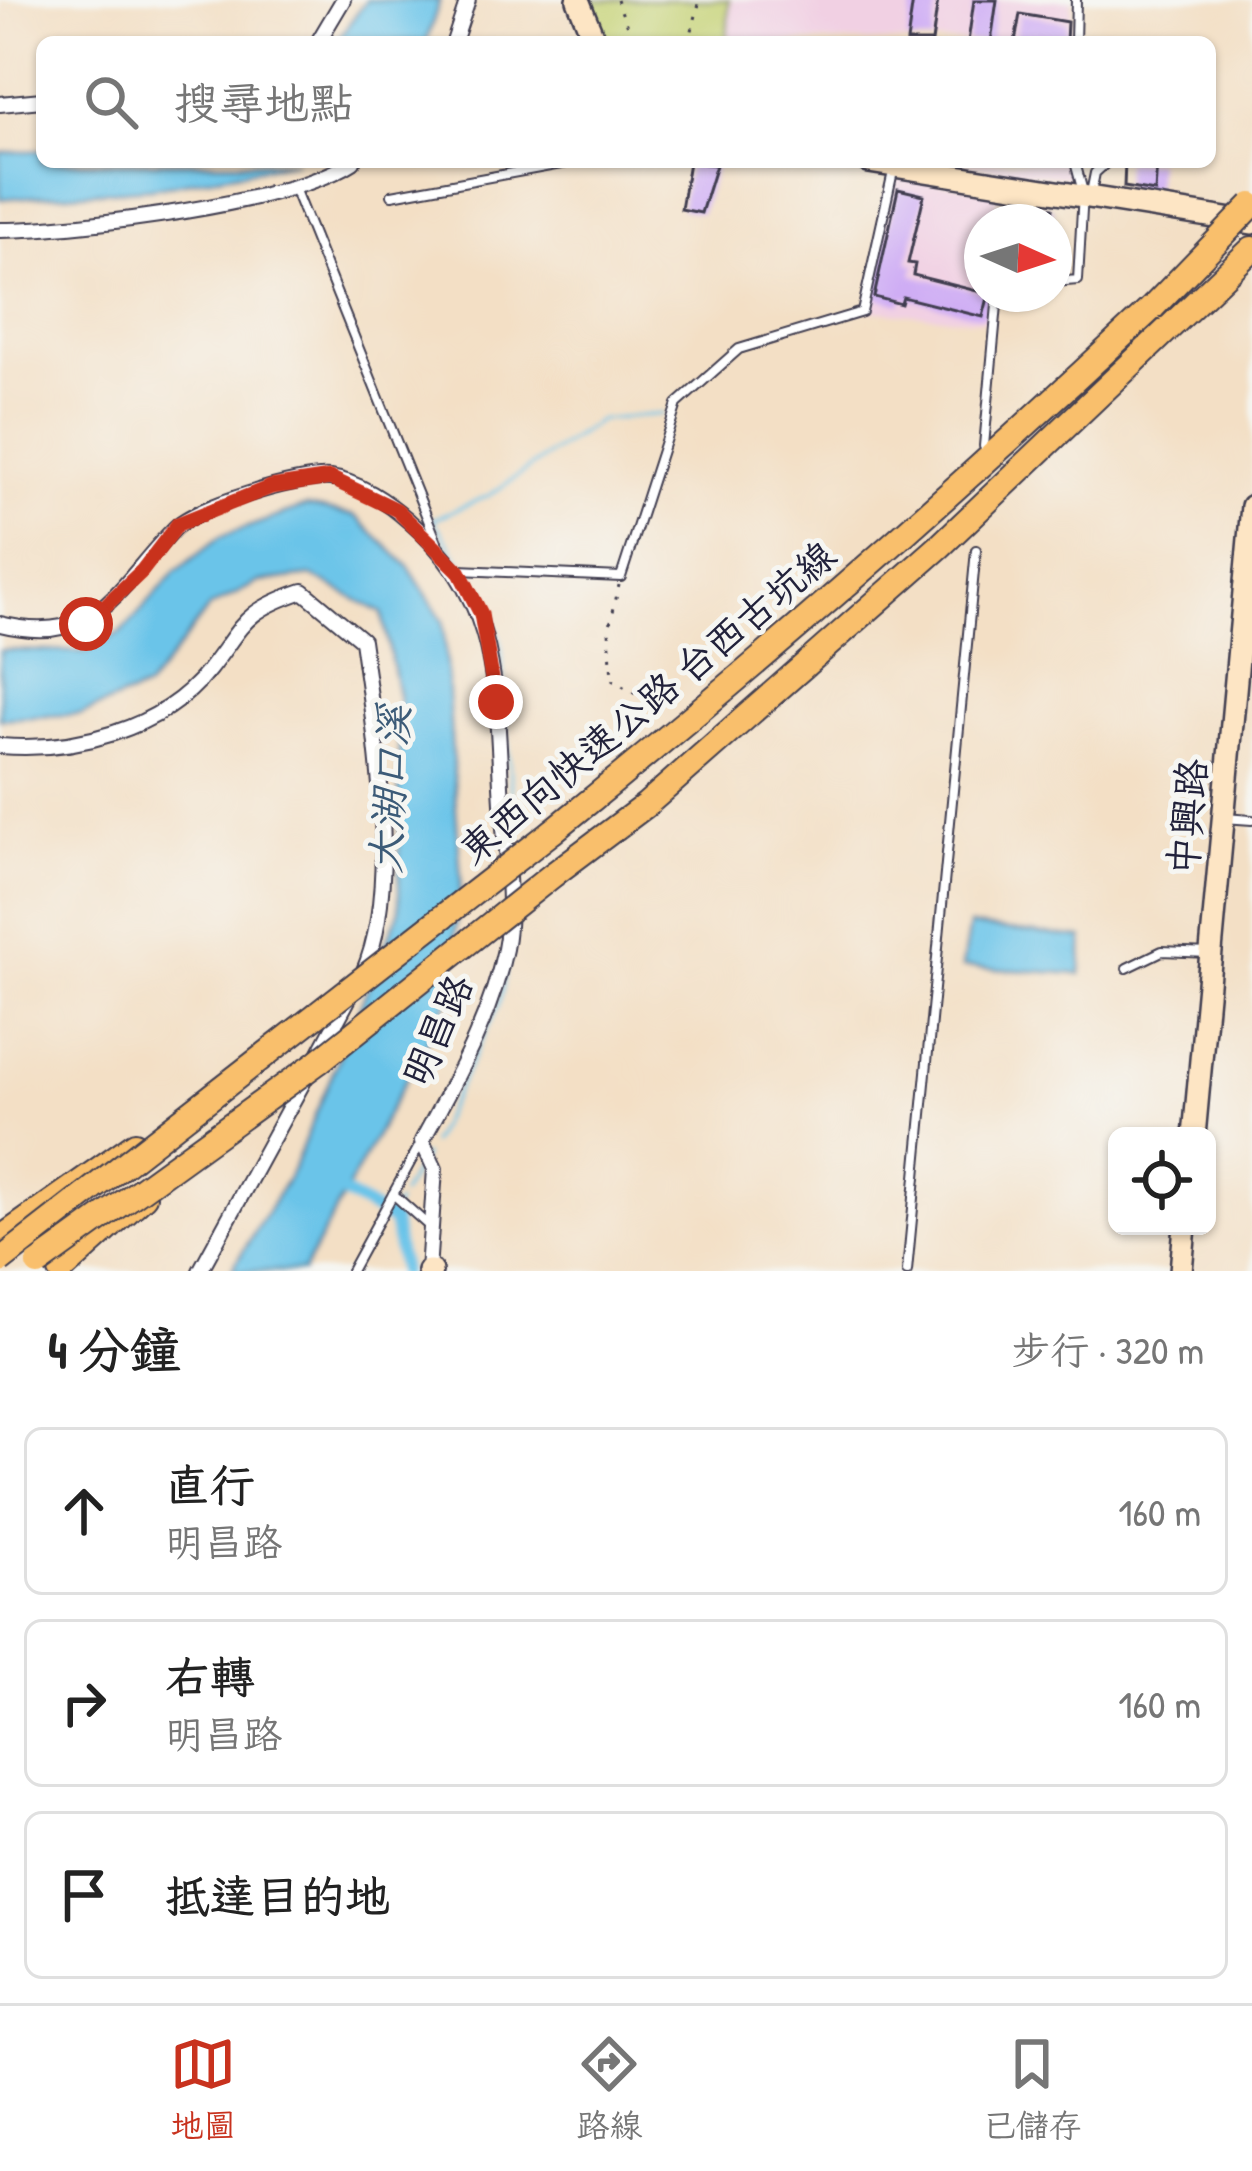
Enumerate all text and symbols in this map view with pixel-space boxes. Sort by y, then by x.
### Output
search box [36,36,1216,168]
icon: search [78,69,144,135]
text: 搜尋地點 [174,72,354,133]
north arrow [964,204,1072,312]
street label: 東西向快速公路 台西古坑線 [447,528,846,875]
route start [59,597,113,651]
route end [469,675,523,729]
water label: 大湖口溪 [356,702,421,874]
street label: 中興路 [1155,756,1218,878]
street label: 明昌路 [389,966,485,1094]
map controls [1108,1127,1216,1235]
button: locate [1108,1127,1216,1235]
text: 4 分鐘 [48,1315,181,1384]
text: 步行 · 320 m [1012,1323,1204,1376]
text: 直行 [165,1454,255,1515]
icon: ahead [51,1478,117,1544]
text: 160 m [1118,1485,1201,1538]
text: 明昌路 [165,1515,282,1568]
text: 右轉 [165,1646,255,1707]
icon: right [51,1670,117,1736]
text: 160 m [1118,1677,1201,1730]
text: 明昌路 [165,1707,282,1760]
icon: arrive [51,1862,117,1928]
text: 抵達目的地 [165,1865,390,1926]
tab: 地圖 [170,2031,236,2147]
tab: 路線 [576,2031,642,2147]
tab: 已儲存 [983,2031,1082,2147]

